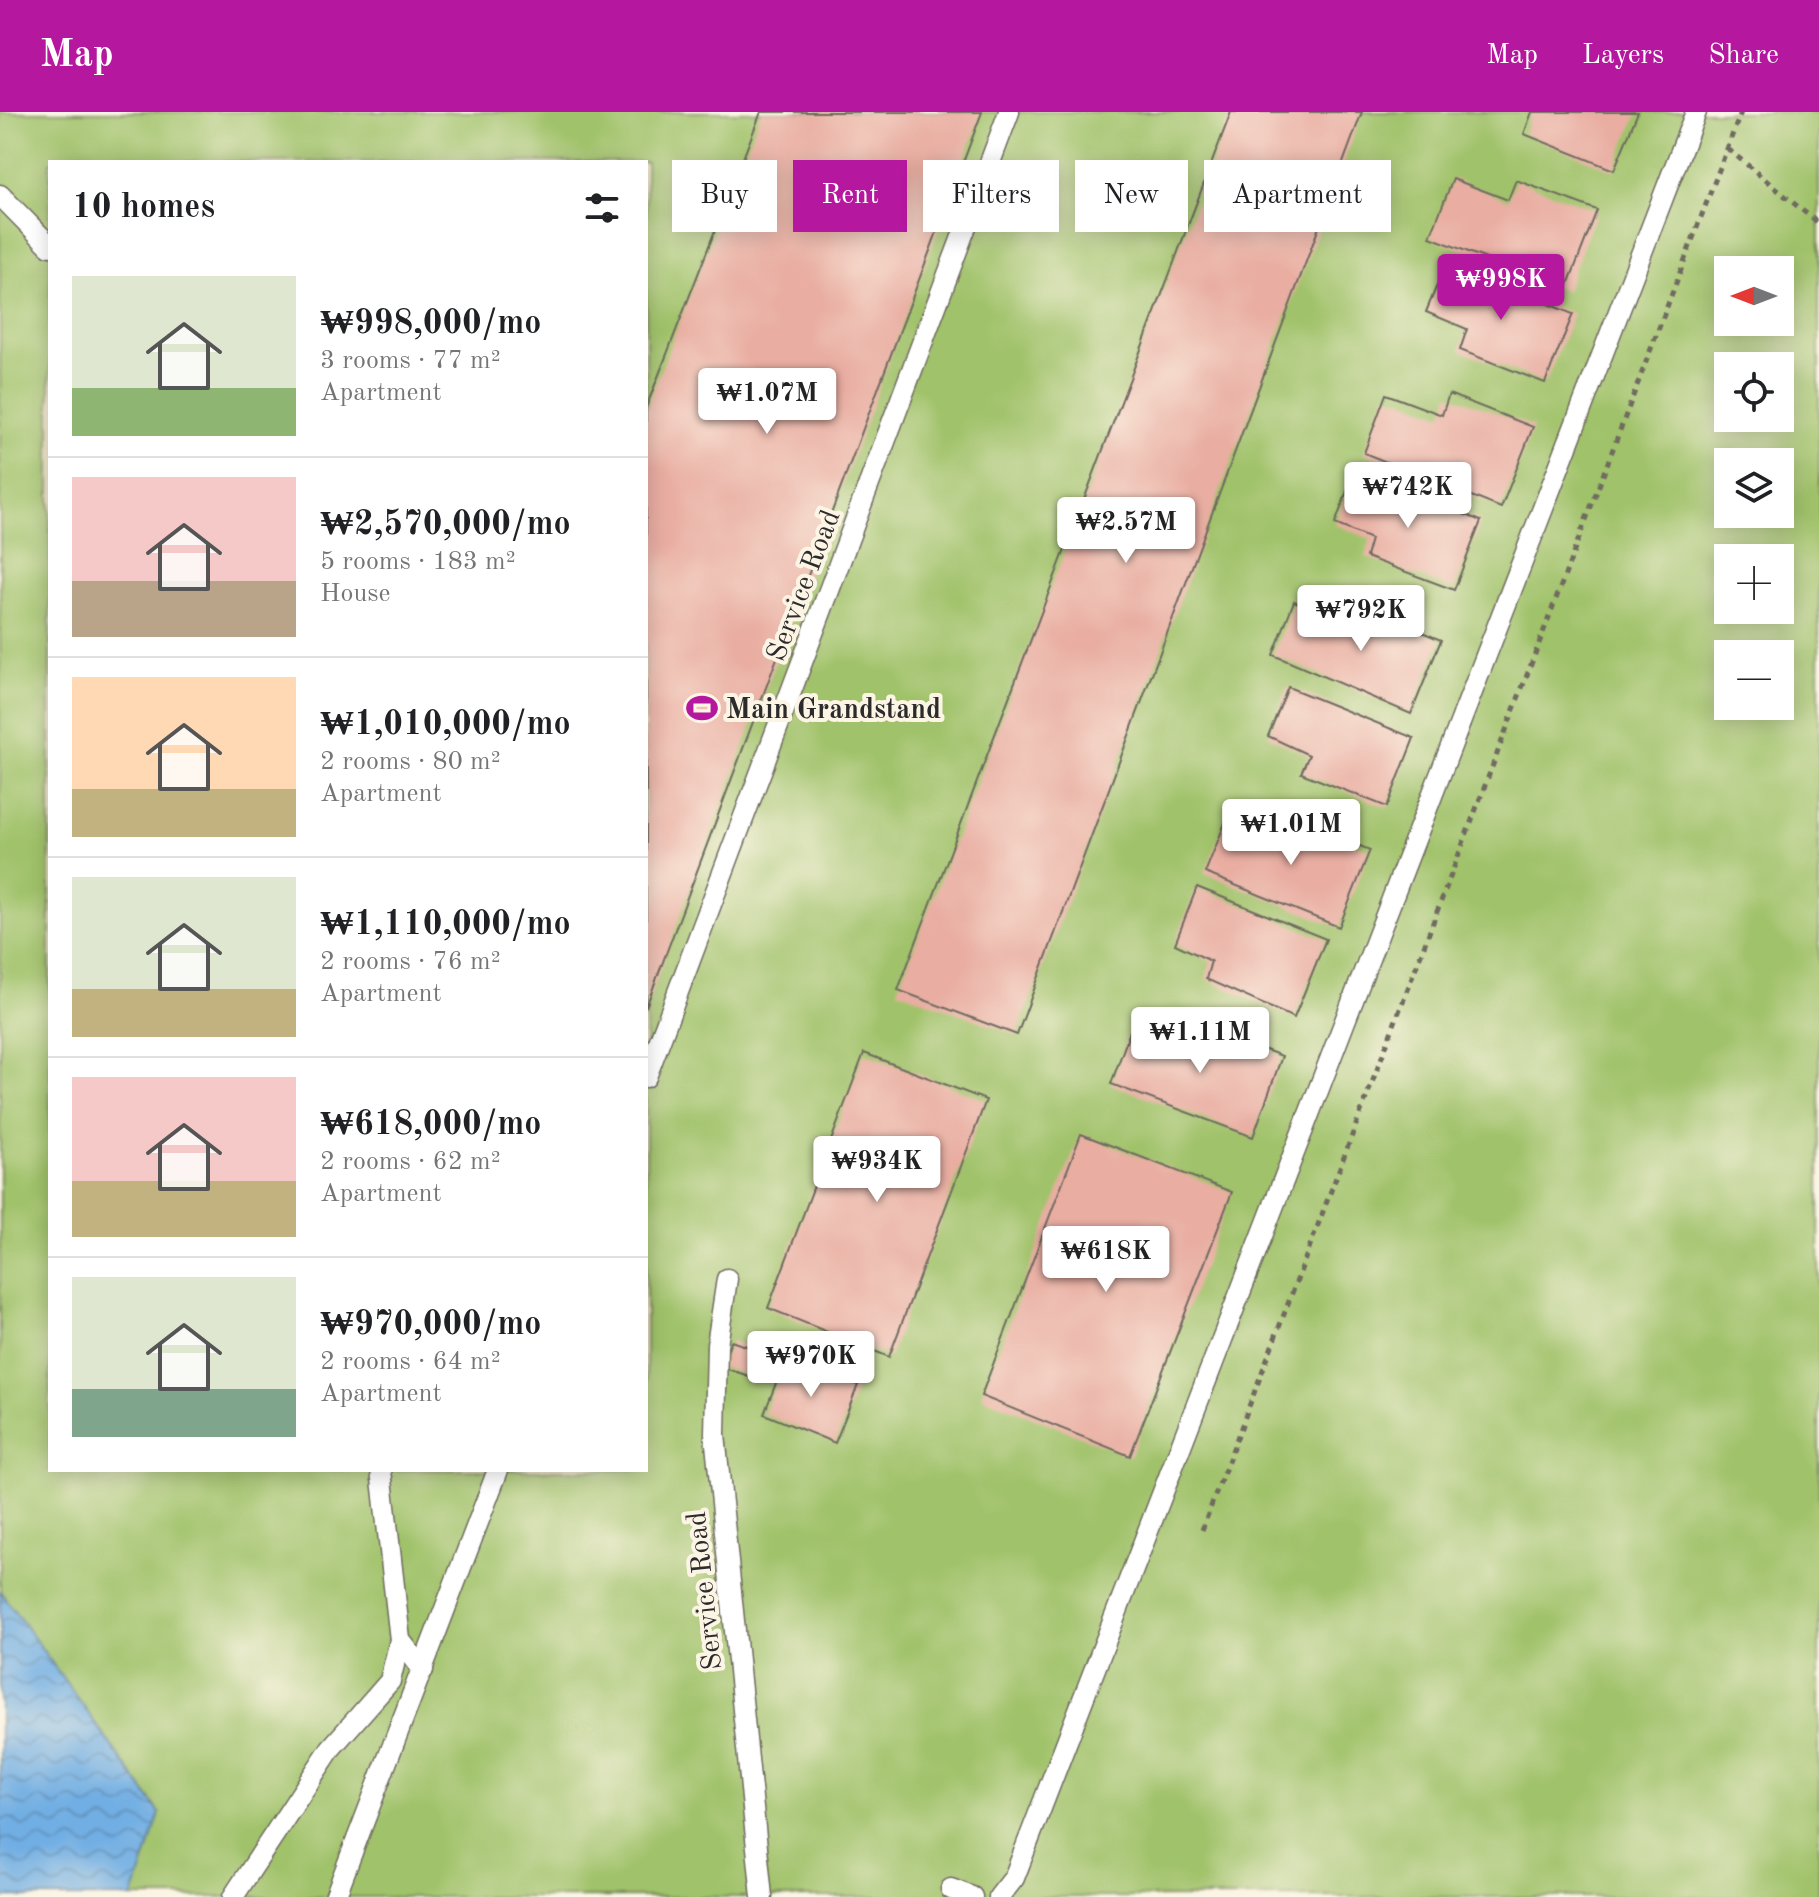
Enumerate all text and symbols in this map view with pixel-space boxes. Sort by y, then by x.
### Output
text: Map [40,37,114,75]
text: Map [1486,42,1538,70]
text: Layers [1582,42,1664,70]
text: Share [1708,42,1779,70]
chip: Buy [672,160,777,232]
chip: Rent [793,160,907,232]
chip: Filters [923,160,1059,232]
chip: New [1075,160,1188,232]
chip: Apartment [1204,160,1391,232]
icon: filters [580,186,624,230]
text: 10 homes [72,191,215,225]
pin: ₩998K [1445,254,1557,322]
north arrow [1714,256,1794,336]
map controls [1714,256,1794,720]
text: ₩998K [1455,267,1547,293]
text: ₩998,000/mo [320,307,541,341]
icon: home [136,308,232,404]
text: 3 rooms · 77 m² [320,348,501,374]
button: locate [1714,352,1794,432]
pin: ₩1.07M [702,368,832,436]
text: Apartment [320,380,442,406]
text: ₩1.07M [716,381,818,407]
button: layers [1714,448,1794,528]
pin: ₩742K [1352,462,1464,530]
text: ₩742K [1362,475,1454,501]
pin: ₩2.57M [1061,497,1191,565]
street label: Service Road [763,507,846,666]
text: ₩2,570,000/mo [320,508,571,542]
icon: home [136,509,232,605]
text: ₩2.57M [1075,510,1177,536]
button: + [1714,544,1794,624]
text: 5 rooms · 183 m² [320,549,516,575]
text: House [320,581,391,607]
pin: ₩792K [1305,585,1417,653]
text: ₩792K [1315,598,1407,624]
button: − [1714,640,1794,720]
sports icon: Main Grandstand [685,691,719,725]
place label: Main Grandstand [726,697,941,725]
text: ₩1,010,000/mo [320,708,571,742]
icon: home [136,709,232,805]
text: 2 rooms · 80 m² [320,749,501,775]
text: Apartment [320,781,442,807]
pin: ₩1.01M [1226,799,1356,867]
text: ₩1.01M [1240,812,1342,838]
text: ₩1,110,000/mo [320,908,571,942]
icon: home [136,909,232,1005]
text: 2 rooms · 76 m² [320,949,501,975]
text: Apartment [320,981,442,1007]
pin: ₩1.11M [1135,1007,1265,1075]
text: ₩1.11M [1149,1020,1251,1046]
text: ₩618,000/mo [320,1108,541,1142]
icon: home [136,1109,232,1205]
pin: ₩934K [821,1136,933,1204]
text: 2 rooms · 62 m² [320,1149,501,1175]
text: ₩934K [831,1149,923,1175]
text: Apartment [320,1181,442,1207]
pin: ₩618K [1050,1226,1162,1294]
text: ₩618K [1060,1239,1152,1265]
text: ₩970,000/mo [320,1308,541,1342]
icon: home [136,1309,232,1405]
pin: ₩970K [755,1331,867,1399]
text: ₩970K [765,1344,857,1370]
text: 2 rooms · 64 m² [320,1349,501,1375]
text: Apartment [320,1381,442,1407]
street label: Service Road [684,1510,728,1671]

